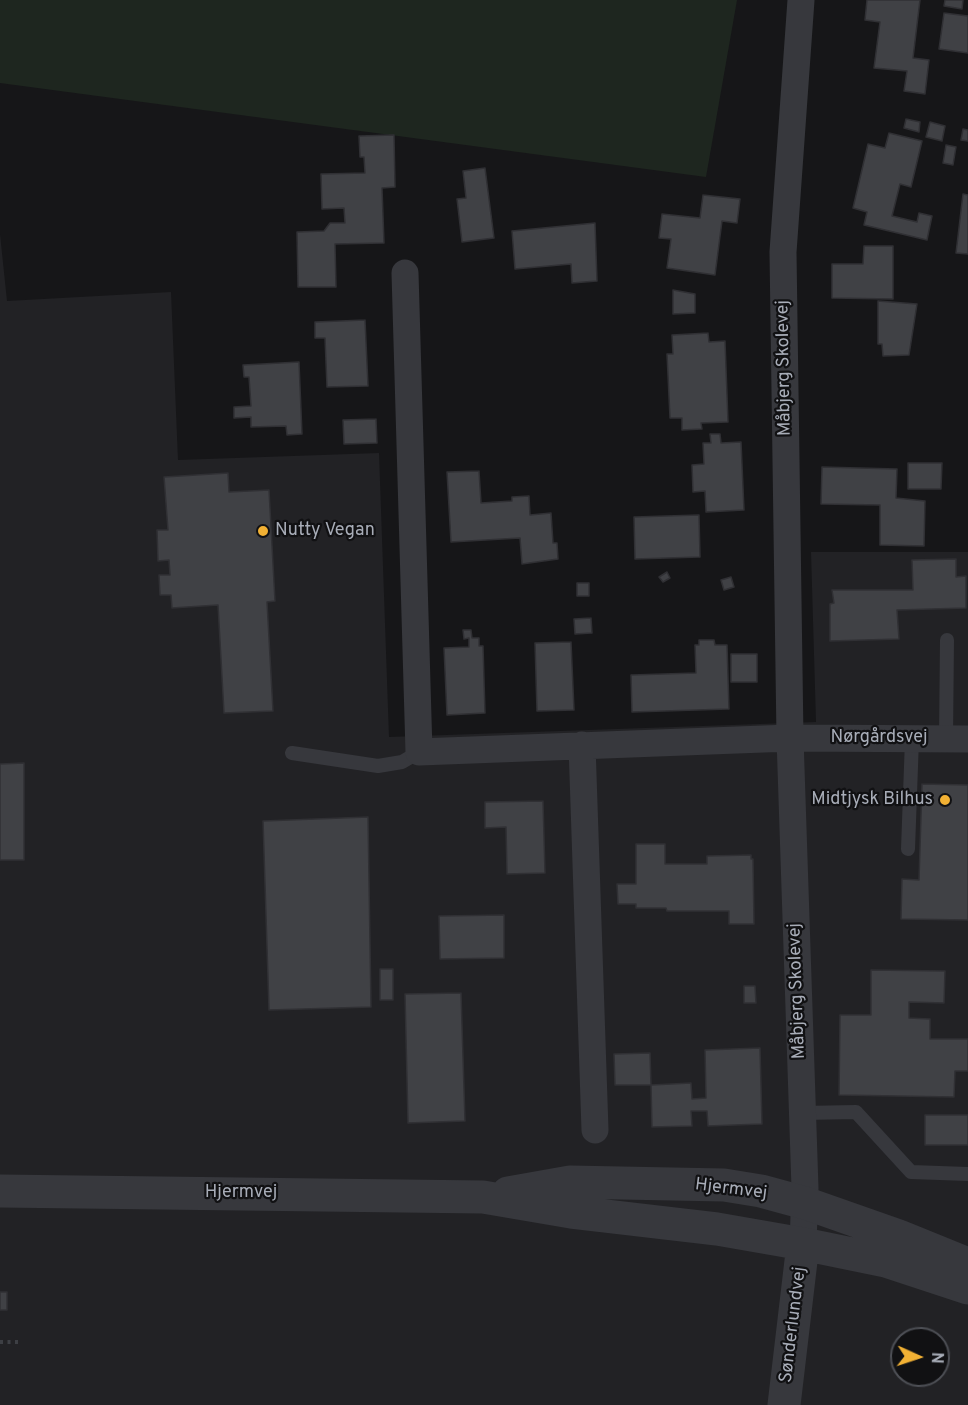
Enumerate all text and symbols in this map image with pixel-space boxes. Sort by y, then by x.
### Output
street label: Måbjerg Skolevej [773,300,797,436]
place label: Nutty Vegan [275,520,375,542]
marker: Nutty Vegan [256,524,270,538]
street label: Nørgårdsvej [830,727,928,749]
place label: Midtjysk Bilhus [811,789,933,811]
marker: Midtjysk Bilhus [938,793,952,807]
street label: Måbjerg Skolevej [785,923,811,1059]
street label: Hjermvej [694,1175,768,1205]
street label: Hjermvej [205,1182,277,1204]
street label: Sønderlundvej [776,1266,812,1384]
north arrow [890,1327,950,1387]
text: N [926,1352,946,1364]

